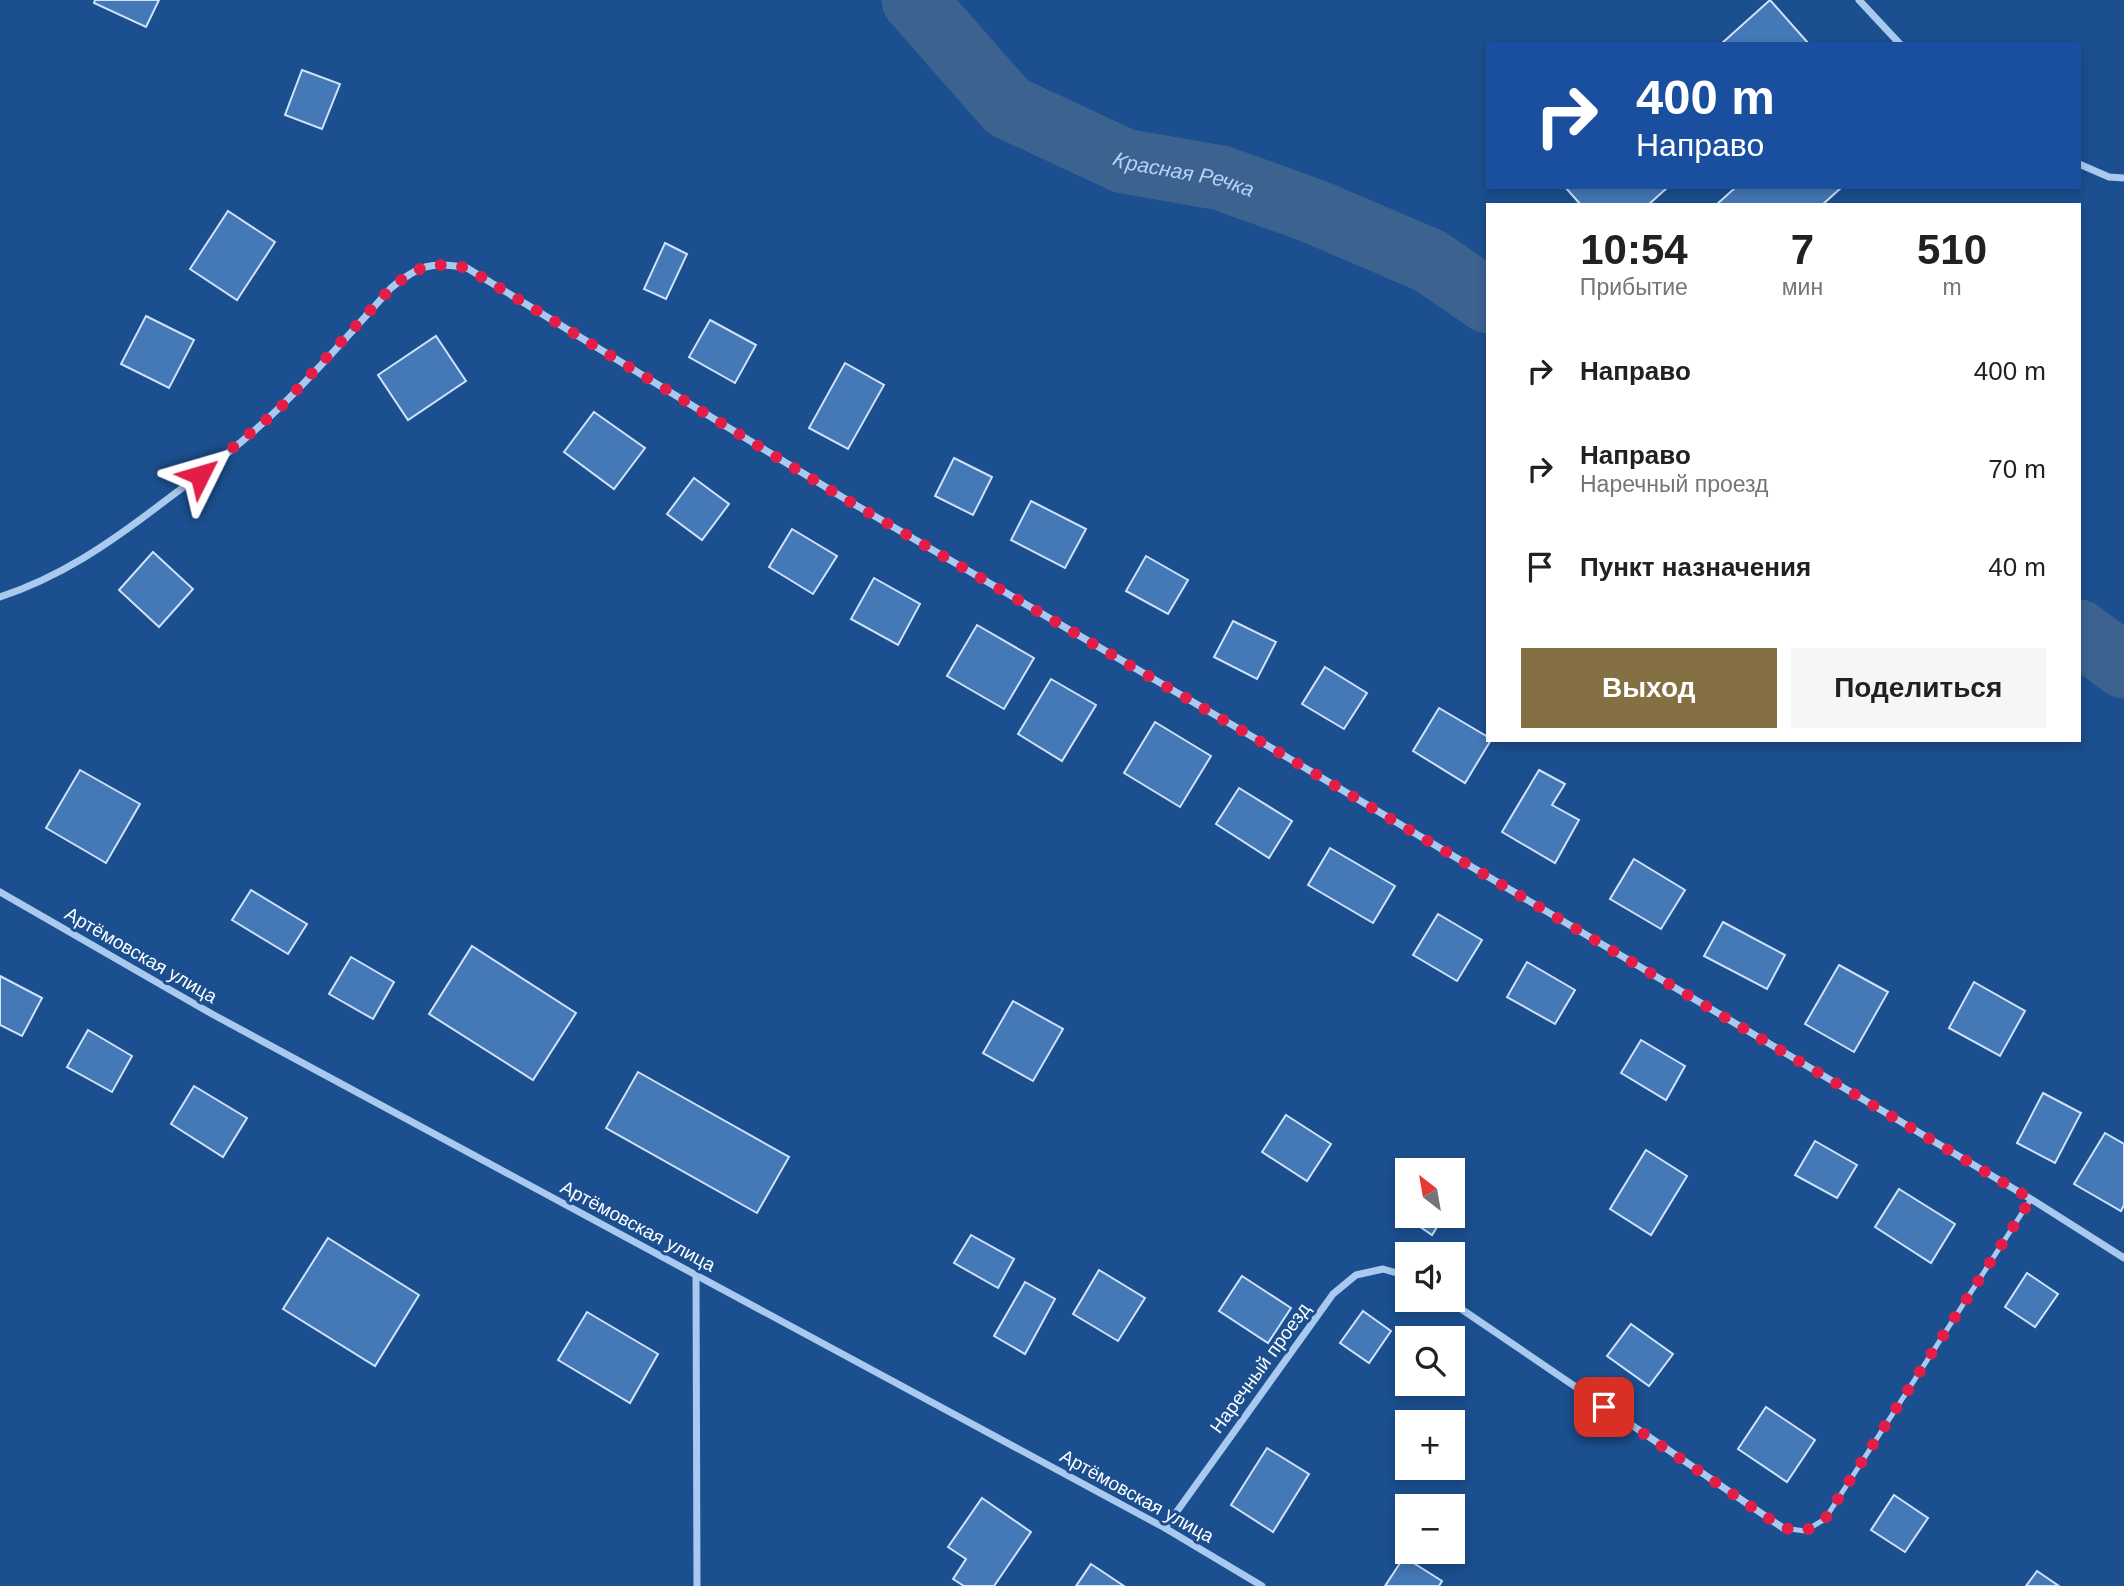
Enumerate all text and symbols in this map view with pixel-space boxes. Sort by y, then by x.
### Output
icon: right [1521,70,1612,161]
text: 400 m [1636,70,1775,124]
text: Направо [1636,127,1764,163]
water label: Красная Речка [1110,146,1258,201]
text: 10:54 [1580,226,1688,273]
text: 7 [1791,226,1814,273]
text: 510 [1917,226,1987,273]
text: Прибытие [1580,274,1688,300]
text: мин [1782,274,1823,300]
text: m [1942,274,1962,300]
icon: right [1521,352,1559,390]
text: Направо [1580,356,1691,386]
text: 400 m [1974,356,2046,386]
position arrow [163,438,237,512]
text: Направо [1580,440,1691,470]
icon: right [1521,450,1559,488]
text: 70 m [1988,454,2046,484]
text: Наречный проезд [1580,471,1768,497]
icon: arrive [1521,548,1559,586]
text: Пункт назначения [1580,552,1811,582]
text: 40 m [1988,552,2046,582]
button: Выход [1521,648,1777,728]
button: Поделиться [1791,648,2046,728]
street label: Артёмовская улица [61,903,221,1007]
north arrow [1395,1158,1465,1228]
map controls [1395,1158,1465,1564]
street label: Артёмовская улица [557,1176,719,1276]
button: sound [1395,1242,1465,1312]
street label: Наречный проезд [1206,1299,1314,1437]
button: search [1395,1326,1465,1396]
pin [1574,1377,1634,1437]
icon: arrive [1585,1388,1623,1426]
button: + [1395,1410,1465,1480]
street label: Артёмовская улица [1057,1445,1218,1547]
button: − [1395,1494,1465,1564]

